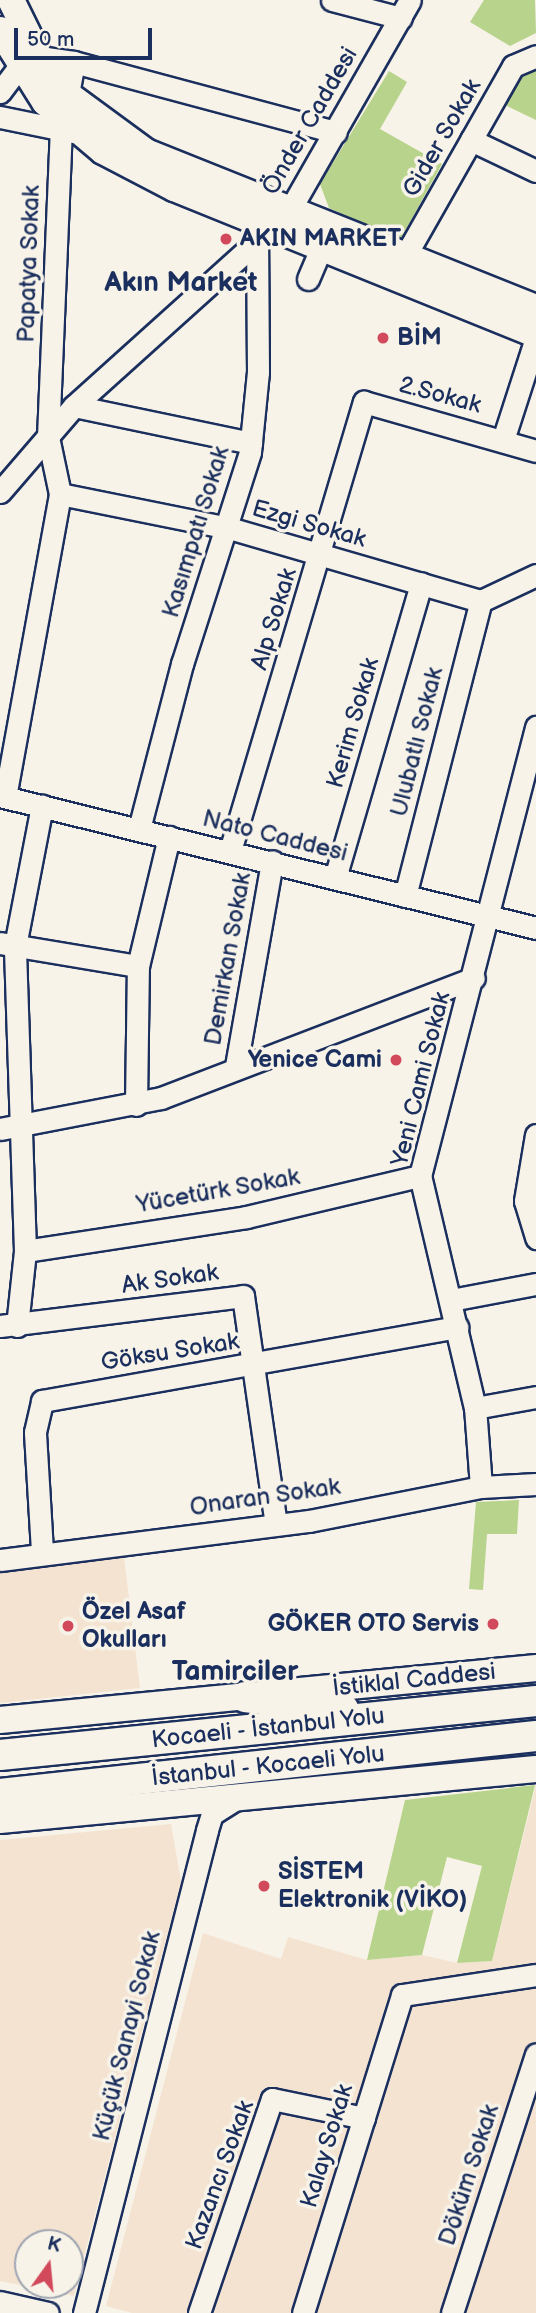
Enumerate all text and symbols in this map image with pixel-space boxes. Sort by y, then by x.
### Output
scale bar [18,14,156,58]
text: 50 m [27,27,74,52]
street label: Önder Caddesi [256,42,364,200]
street label: Gider Sokak [397,74,487,202]
street label: Papatya Sokak [12,185,46,343]
place label: AKIN MARKET [240,225,401,253]
marker: AKIN MARKET [218,231,234,247]
district label: Akın Market [105,266,257,300]
place label: BİM [397,324,442,352]
marker: BİM [375,330,391,346]
street label: 2.Sokak [396,370,484,420]
street label: Kasımpatı Sokak [156,443,236,621]
street label: Ezgi Sokak [248,494,370,554]
street label: Alp Sokak [245,564,303,674]
street label: Kerim Sokak [321,654,385,792]
street label: Ulubatlı Sokak [385,664,449,820]
street label: Nato Caddesi [200,804,350,868]
street label: Demirkan Sokak [199,870,257,1048]
street label: Yeni Cami Sokak [385,989,457,1169]
place label: Yenice Cami [248,1046,382,1074]
marker: Yenice Cami [388,1052,404,1068]
street label: Yücetürk Sokak [134,1162,302,1220]
street label: Ak Sokak [120,1258,220,1300]
street label: Göksu Sokak [99,1327,241,1377]
street label: Onaran Sokak [188,1472,342,1522]
place label: Özel Asaf Okulları [82,1598,186,1654]
place label: GÖKER OTO Servis [268,1610,479,1638]
marker: GÖKER OTO Servis [485,1616,501,1632]
marker: Özel Asaf Okulları [60,1618,76,1634]
district label: Tamirciler [172,1655,298,1689]
street label: İstiklal Caddesi [331,1657,497,1703]
street label: Kocaeli - İstanbul Yolu [148,1701,388,1755]
street label: İstanbul - Kocaeli Yolu [148,1739,388,1793]
place label: SİSTEM Elektronik (VİKO) [278,1858,467,1914]
marker: SİSTEM Elektronik (VİKO) [256,1878,272,1894]
street label: Küçük Sanayi Sokak [87,1928,167,2144]
street label: Kalay Sokak [294,2080,360,2212]
street label: Kazancı Sokak [180,2096,260,2254]
street label: Döküm Sokak [433,2101,505,2249]
north arrow [14,2229,84,2299]
text: K [45,2232,63,2258]

